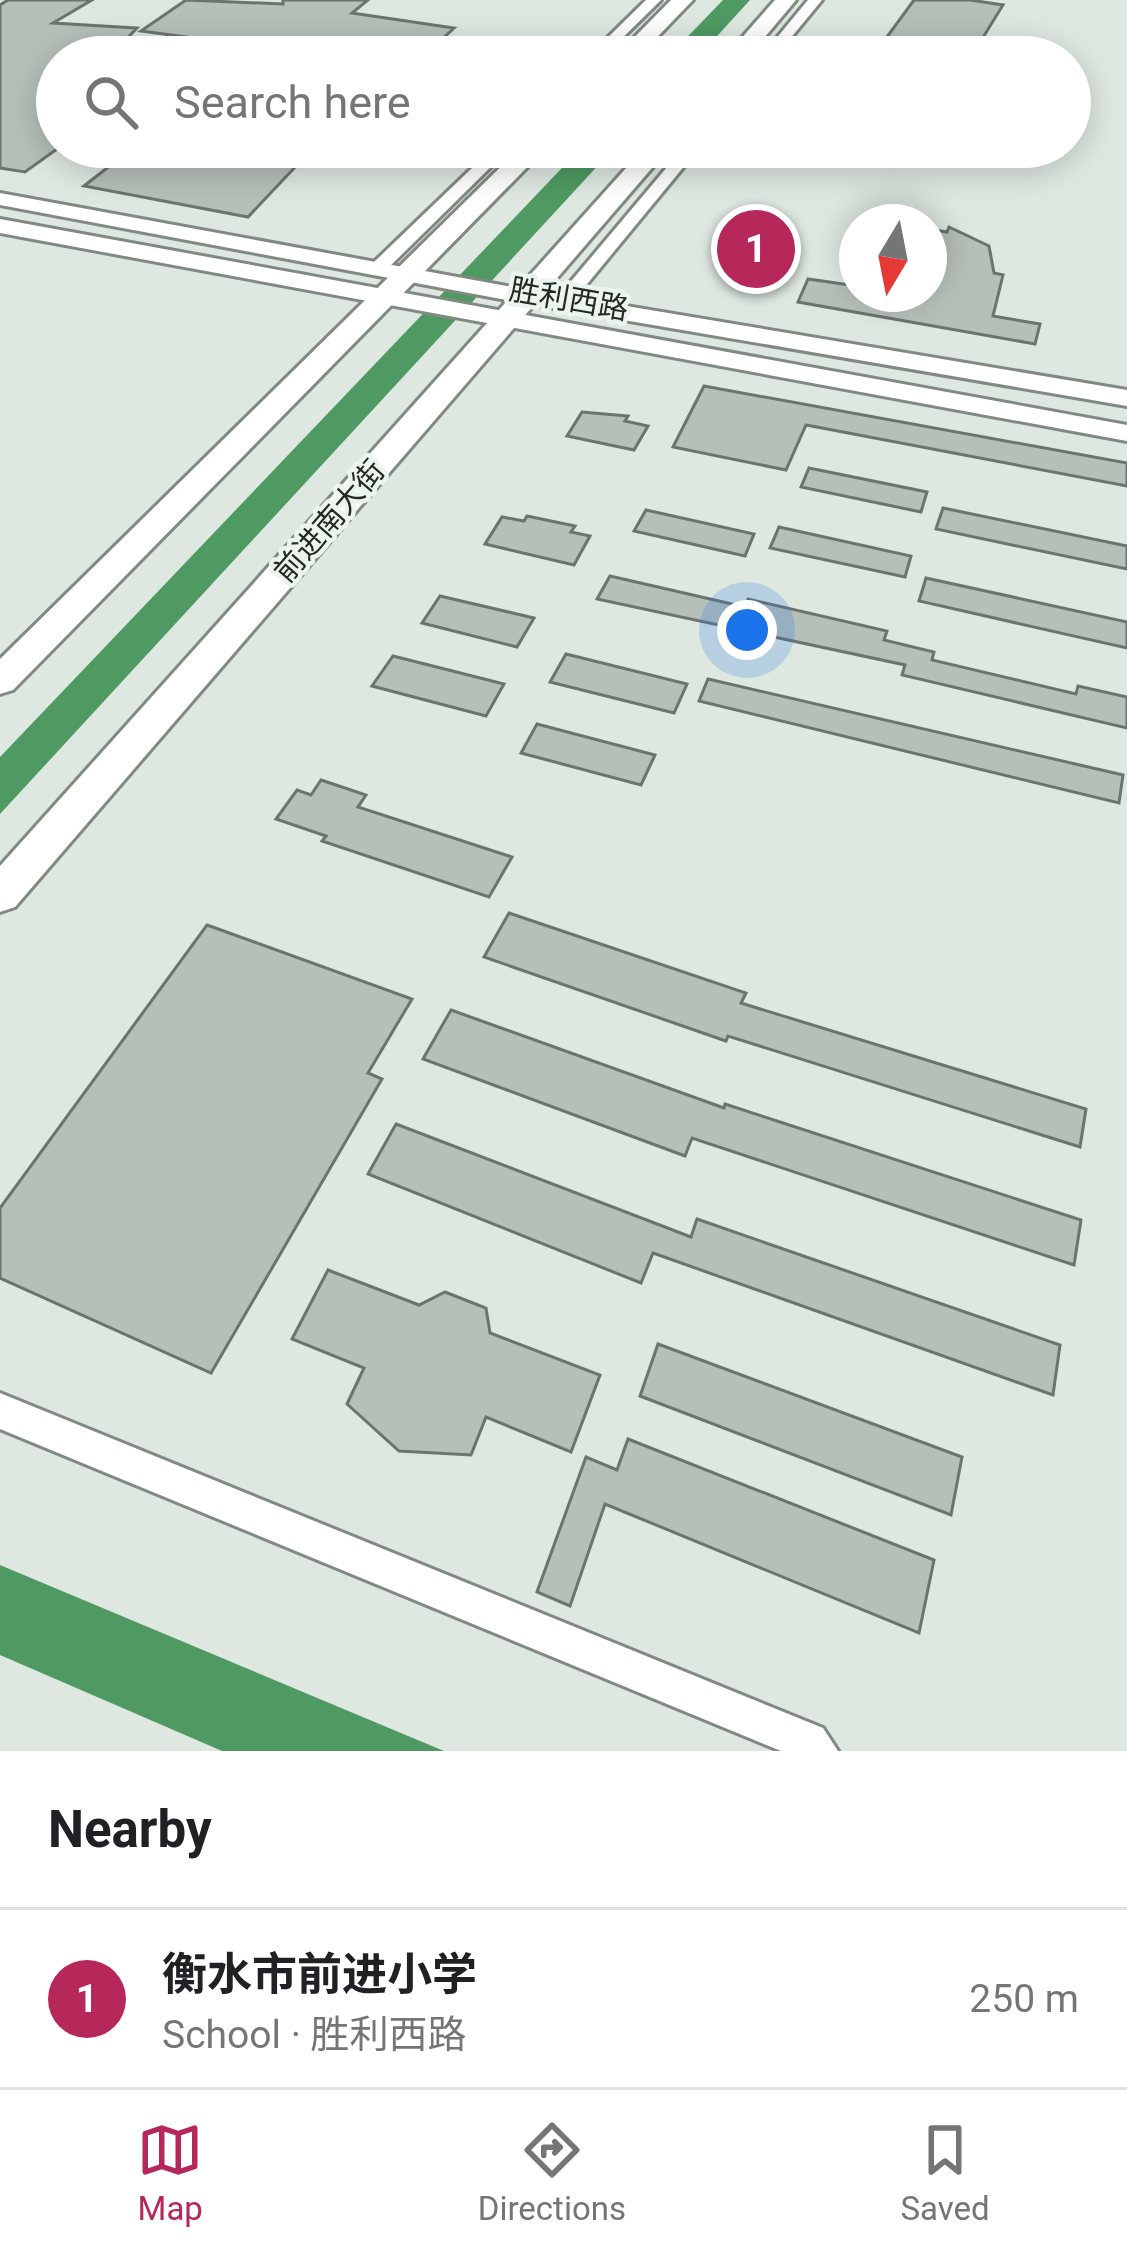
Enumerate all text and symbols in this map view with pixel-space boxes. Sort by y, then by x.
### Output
search box [36,36,1091,168]
icon: search [78,69,144,135]
text: Search here [174,76,411,129]
pin: 1 [717,204,795,294]
north arrow [839,204,947,312]
street label: 胜利西路 [507,271,631,327]
street label: 前进南大街 [267,453,391,589]
your location [717,600,777,660]
text: Nearby [48,1800,212,1859]
text: 衡水市前进小学 [162,1948,477,2001]
text: 1 [76,1976,98,2022]
text: 250 m [969,1976,1079,2022]
text: School · 胜利西路 [162,2012,467,2058]
tab: Map [137,2117,203,2228]
tab: Directions [478,2117,626,2228]
tab: Saved [901,2117,990,2228]

